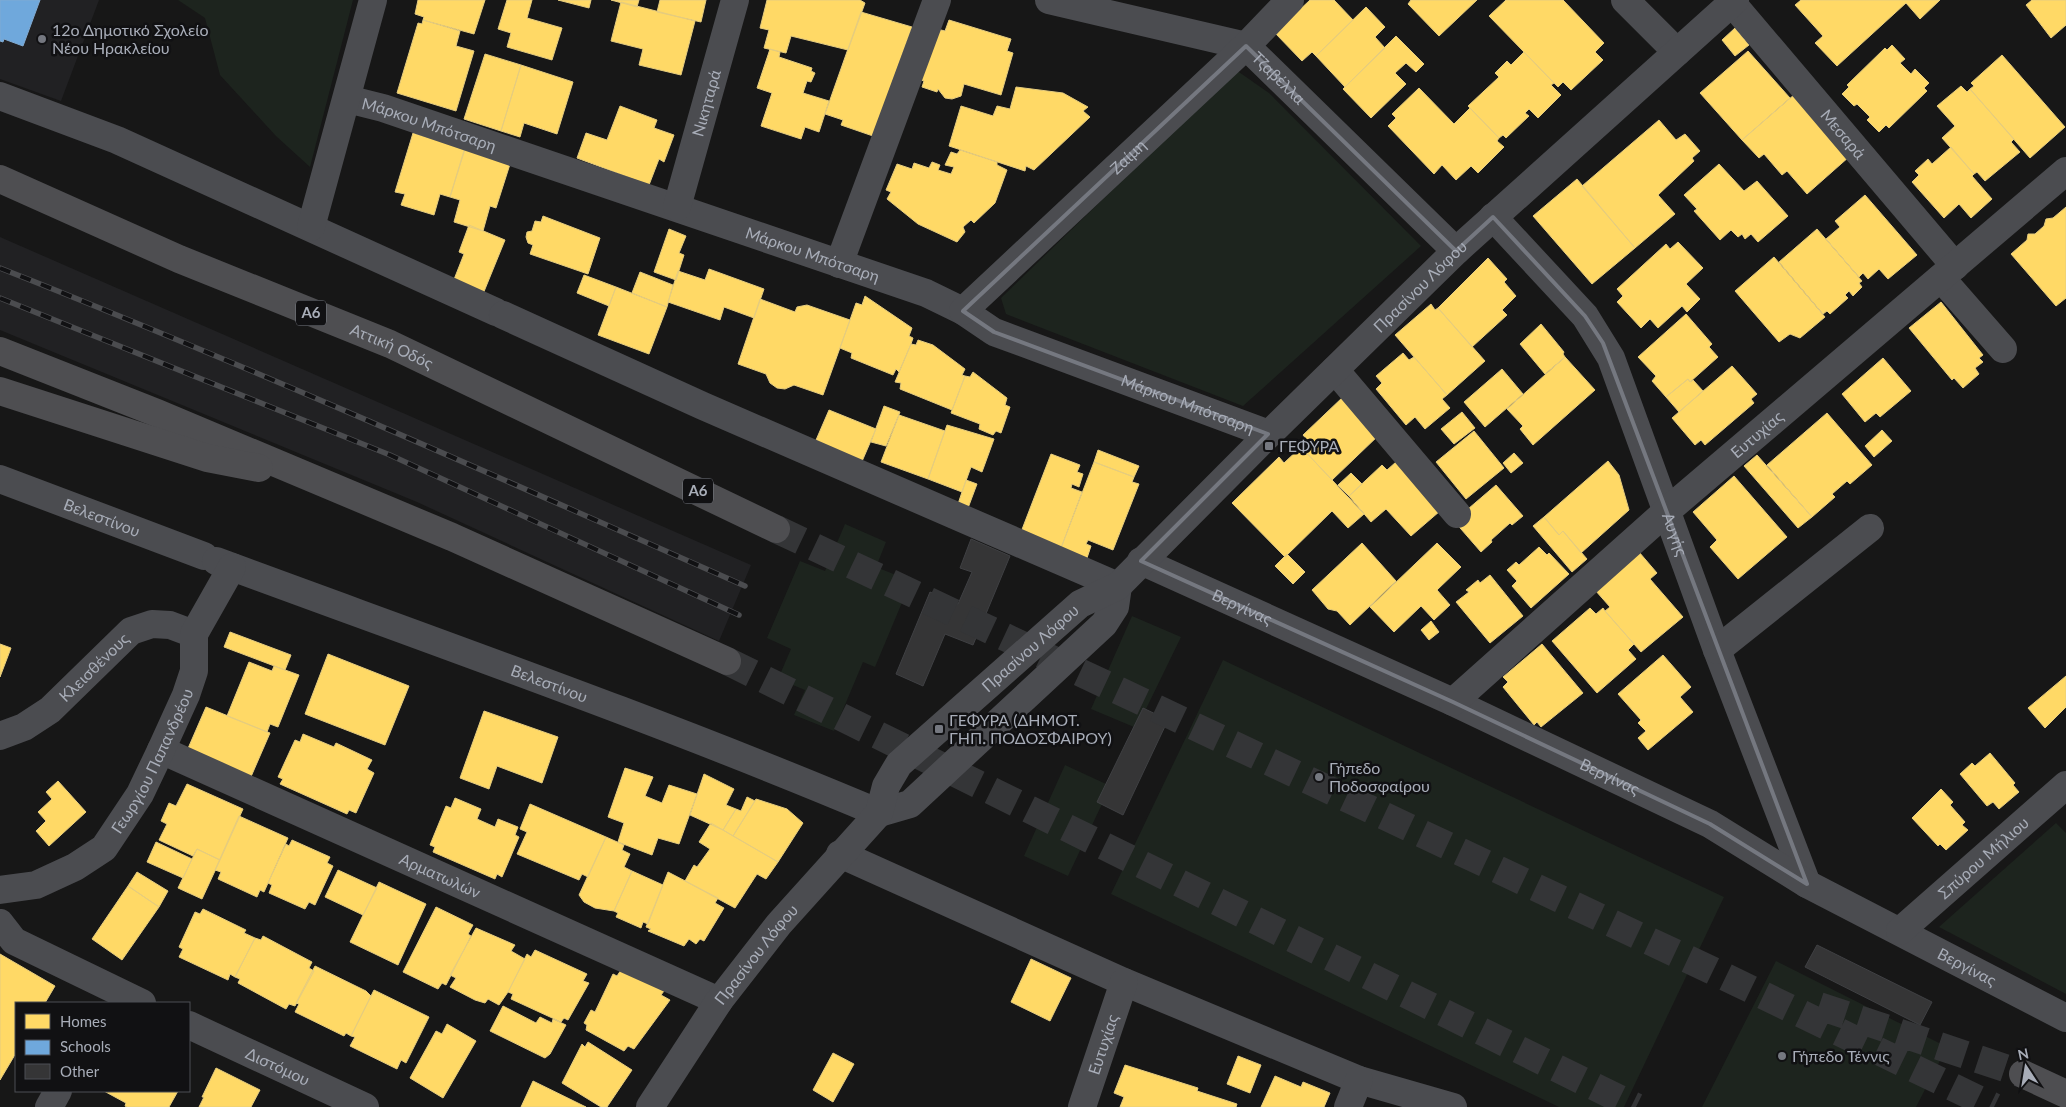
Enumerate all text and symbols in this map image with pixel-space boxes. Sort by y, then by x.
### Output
place label: 12ο Δημοτικό Σχολείο Νέου Ηρακλείου [52,20,209,57]
marker: 12ο Δημοτικό Σχολείο Νέου Ηρακλείου [36,33,48,45]
street label: Τζαβέλλα [1248,47,1310,108]
street label: Νικηταρά [687,67,724,139]
street label: Μάρκου Μπότσαρη [360,93,499,155]
street label: Μεσαρά [1817,105,1870,163]
street label: Ζαίμη [1106,135,1149,177]
street label: Μάρκου Μπότσαρη [743,222,882,286]
street label: Πρασίνου Λόφου [1369,236,1470,336]
road number: Α6 [296,300,326,326]
street label: Αττική Οδός [348,319,437,373]
street label: Μάρκου Μπότσαρη [1119,370,1257,437]
street label: Ευτυχίας [1726,406,1787,462]
place label: ΓΕΦΥΡΑ [1279,436,1339,455]
marker: ΓΕΦΥΡΑ [1263,440,1275,452]
road number: Α6 [683,478,713,504]
street label: Βελεστίνου [61,494,143,540]
street label: Αυγής [1659,510,1692,559]
street label: Βεργίνας [1209,584,1276,628]
street label: Πρασίνου Λόφου [977,600,1082,696]
street label: Κλεισθένους [55,628,133,705]
street label: Βελεστίνου [509,660,590,706]
street label: Γεωργίου Παπανδρέου [107,686,197,837]
place label: ΓΕΦΥΡΑ (ΔΗΜΟΤ. ΓΗΠ. ΠΟΔΟΣΦΑΙΡΟΥ) [949,710,1112,747]
marker: ΓΕΦΥΡΑ (ΔΗΜΟΤ. ΓΗΠ. ΠΟΔΟΣΦΑΙΡΟΥ) [933,723,945,735]
street label: Βεργίνας [1577,754,1643,798]
place label: Γήπεδο Ποδοσφαίρου [1329,758,1430,795]
marker: Γήπεδο Ποδοσφαίρου [1313,771,1325,783]
street label: Σπύρου Μήλιου [1934,812,2032,902]
street label: Αρματωλών [397,849,484,902]
street label: Πρασίνου Λόφου [710,900,801,1008]
street label: Βεργίνας [1935,943,2000,990]
legend [15,1002,190,1092]
street label: Ευτυχίας [1084,1011,1122,1077]
text: Homes [60,1012,106,1030]
text: Schools [60,1037,111,1055]
north arrow [2001,1042,2051,1092]
street label: Διστόμου [243,1043,313,1089]
text: N [2016,1044,2030,1063]
place label: Γήπεδο Τέννις [1792,1046,1890,1065]
marker: Γήπεδο Τέννις [1776,1050,1788,1062]
text: Other [60,1062,100,1080]

